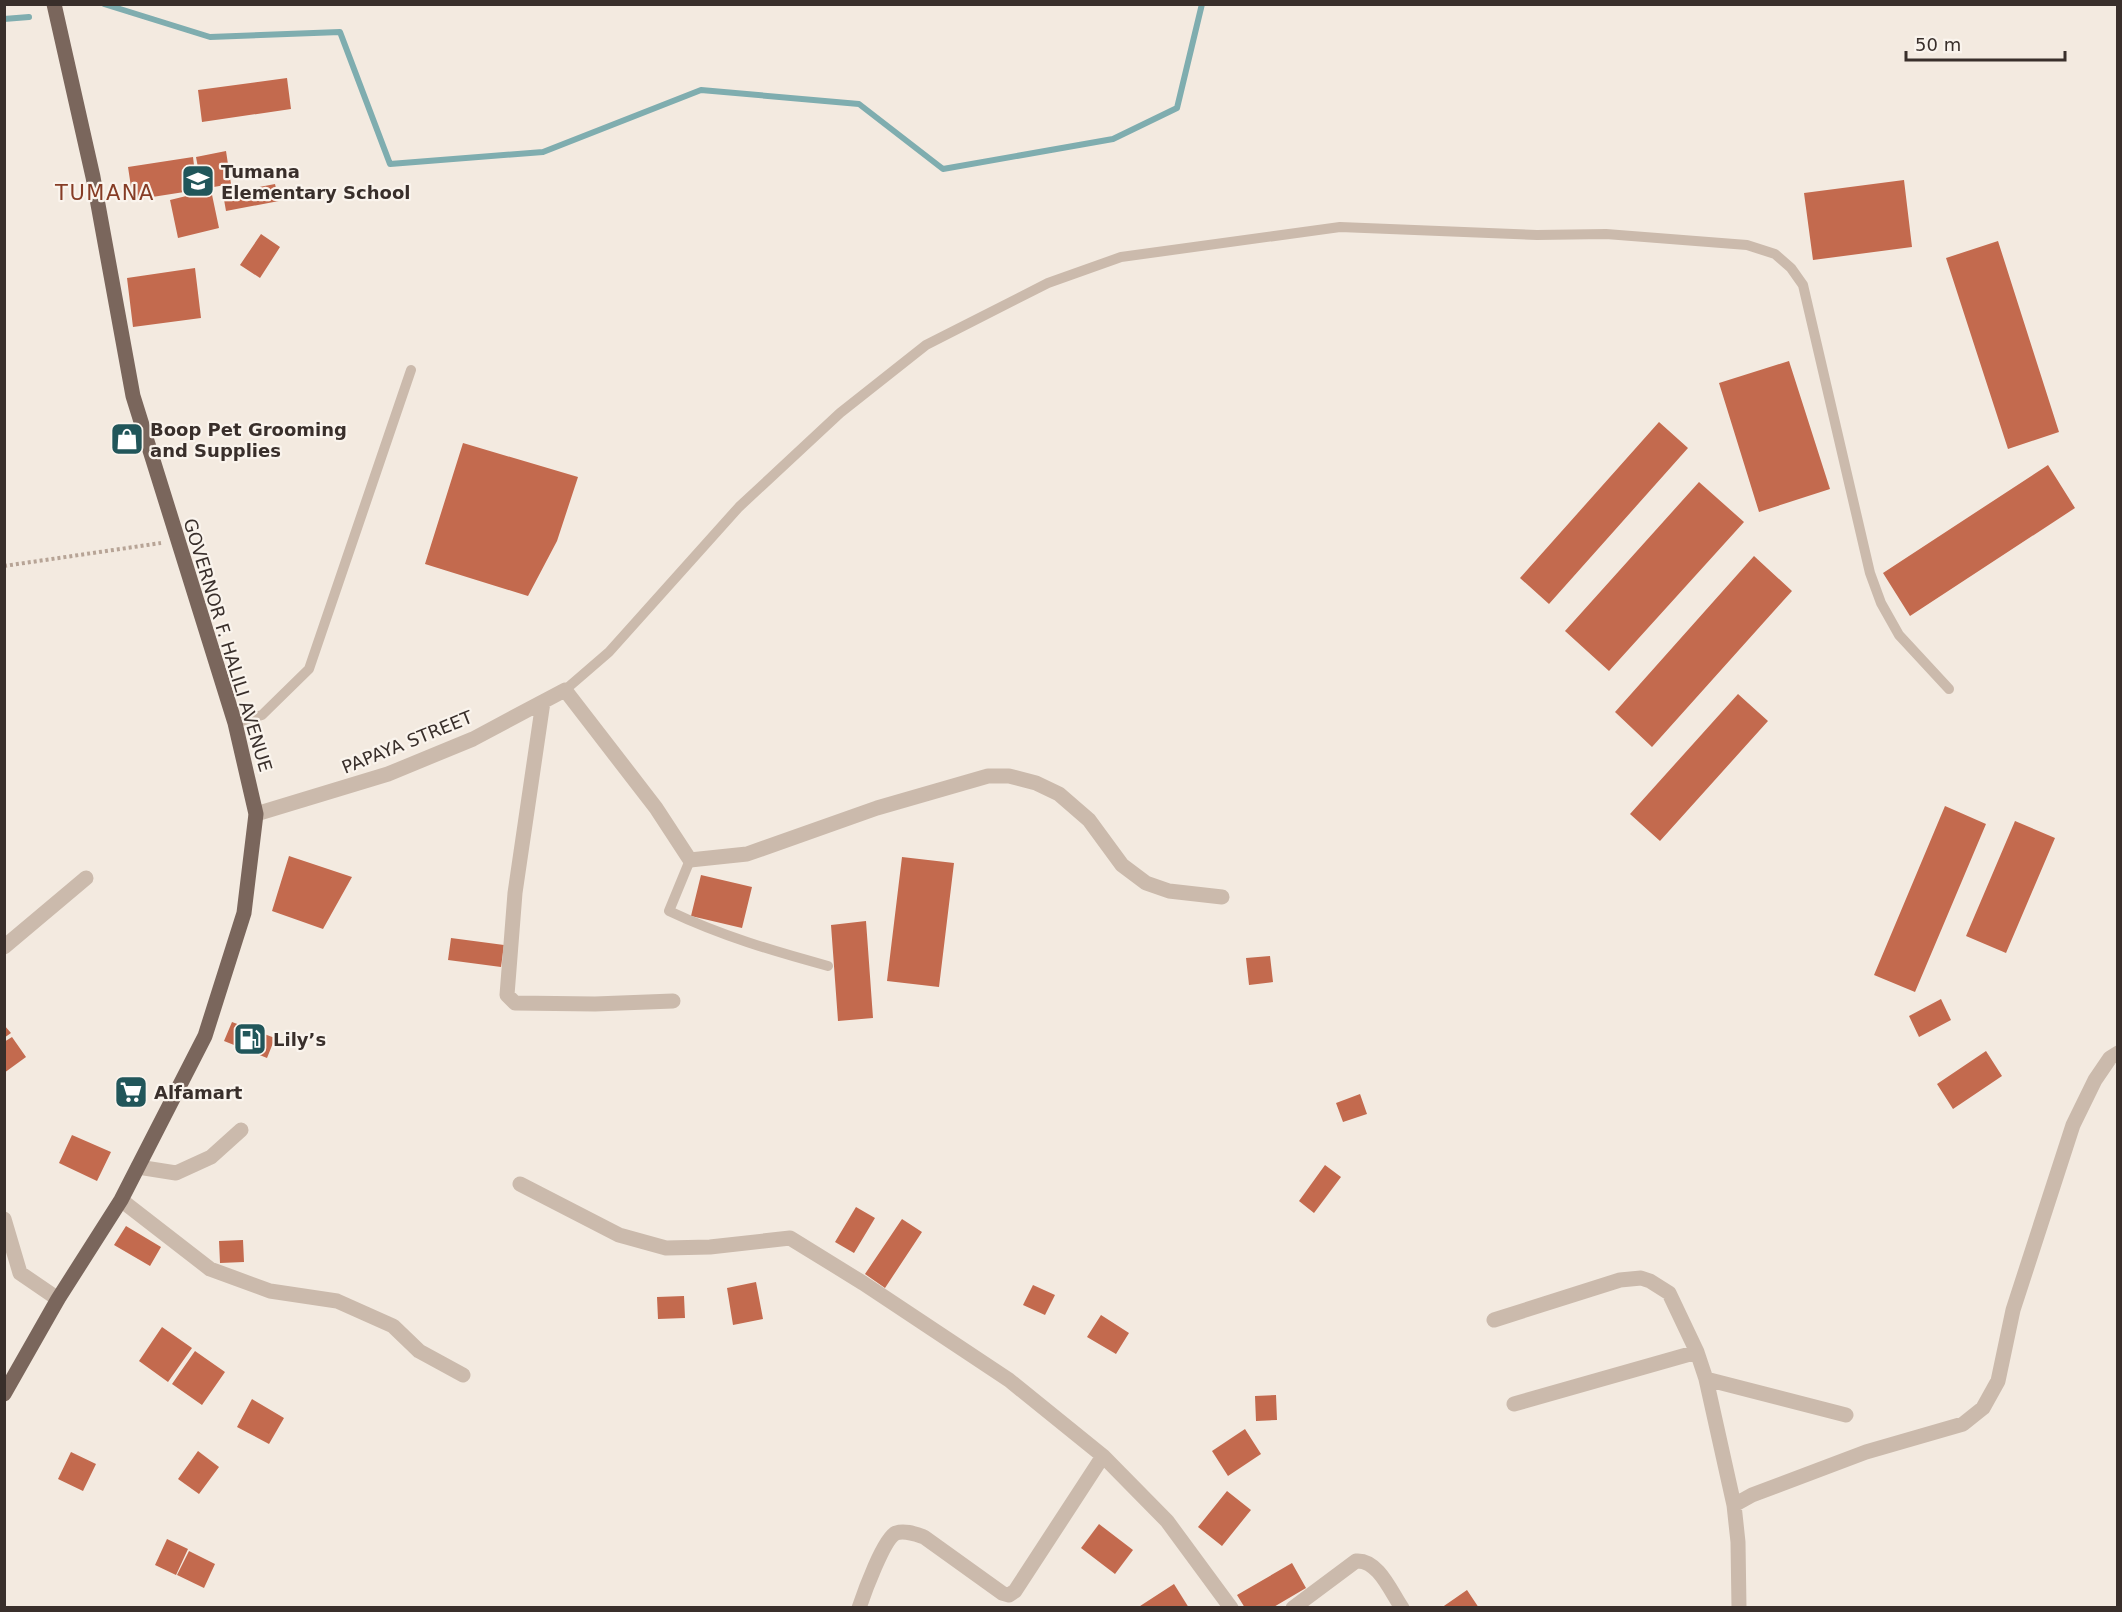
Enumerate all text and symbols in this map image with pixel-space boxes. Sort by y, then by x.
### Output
scale bar [1906,24,2065,62]
text: 50 m [1915,34,1961,55]
place label: Tumana Elementary School [221,161,410,203]
school or university icon: Tumana Elementary School [180,163,216,199]
district label: TUMANA [54,181,155,205]
place label: Boop Pet Grooming and Supplies [150,419,347,461]
shop icon: Boop Pet Grooming and Supplies [109,421,145,457]
street label: GOVERNOR F. HALILI AVENUE [179,516,277,774]
street label: PAPAYA STREET [339,706,476,778]
fuel station icon: Lily’s [232,1021,268,1057]
place label: Lily’s [273,1029,326,1050]
supermarket icon: Alfamart [113,1074,149,1110]
place label: Alfamart [154,1082,243,1103]

